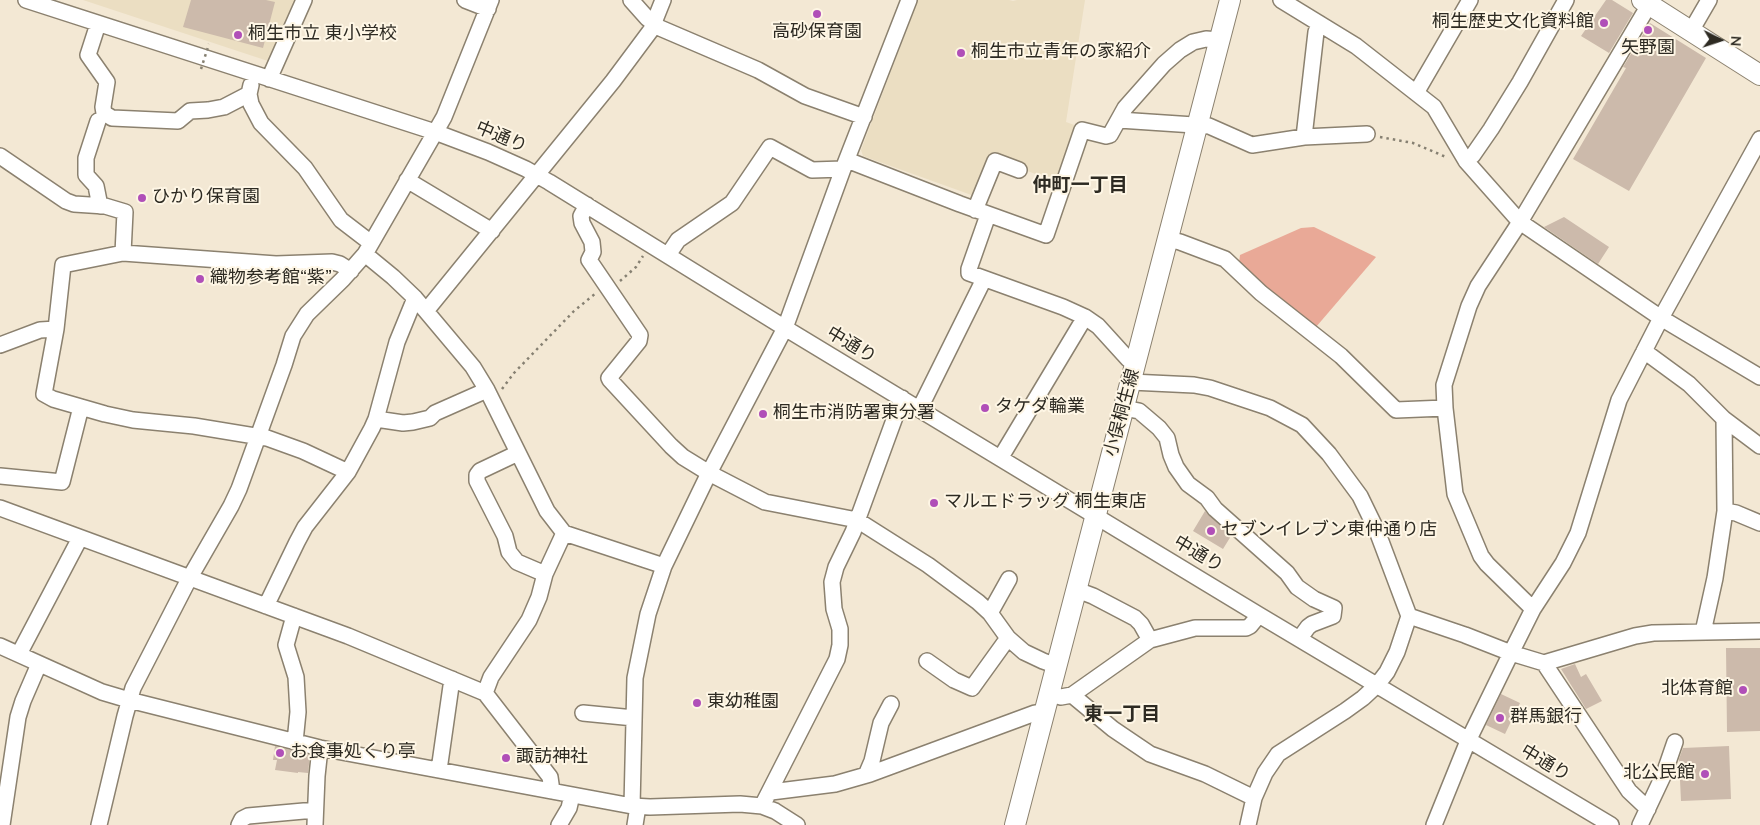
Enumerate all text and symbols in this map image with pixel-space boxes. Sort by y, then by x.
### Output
marker: 高砂保育園 [811,8,823,20]
place label: 桐生歴史文化資料館 [1432,12,1594,34]
north arrow [1695,15,1745,65]
marker: 桐生歴史文化資料館 [1598,17,1610,29]
place label: 高砂保育園 [772,22,862,44]
place label: 桐生市立 東小学校 [248,24,397,46]
marker: 矢野園 [1642,24,1654,36]
marker: 桐生市立 東小学校 [232,29,244,41]
text: N [1726,35,1745,47]
place label: 矢野園 [1621,38,1675,60]
place label: 桐生市立青年の家紹介 [971,42,1151,64]
marker: 桐生市立青年の家紹介 [955,47,967,59]
street label: 中通り [472,118,530,158]
district label: 仲町一丁目 [1033,175,1127,197]
place label: ひかり保育園 [152,187,260,209]
marker: ひかり保育園 [136,192,148,204]
place label: 織物参考館“紫” [210,268,332,290]
marker: 織物参考館“紫” [194,273,206,285]
street label: 中通り [822,323,880,369]
street label: 小俣桐生線 [1101,367,1145,459]
place label: タケダ輪業 [995,397,1085,419]
marker: タケダ輪業 [979,402,991,414]
place label: 桐生市消防署東分署 [773,403,935,425]
marker: 桐生市消防署東分署 [757,408,769,420]
place label: マルエドラッグ 桐生東店 [944,492,1147,514]
marker: マルエドラッグ 桐生東店 [928,497,940,509]
place label: セブンイレブン東仲通り店 [1221,520,1437,542]
marker: セブンイレブン東仲通り店 [1205,525,1217,537]
street label: 中通り [1169,532,1227,578]
place label: 北体育館 [1661,679,1733,701]
marker: 北体育館 [1737,684,1749,696]
place label: 東幼稚園 [707,692,779,714]
marker: 東幼稚園 [691,697,703,709]
district label: 東一丁目 [1084,704,1160,726]
place label: 群馬銀行 [1510,707,1582,729]
marker: 群馬銀行 [1494,712,1506,724]
street label: 中通り [1516,741,1574,787]
place label: お食事処くり亭 [290,742,416,764]
marker: お食事処くり亭 [274,747,286,759]
place label: 諏訪神社 [516,747,588,769]
marker: 諏訪神社 [500,752,512,764]
place label: 北公民館 [1623,763,1695,785]
marker: 北公民館 [1699,768,1711,780]

